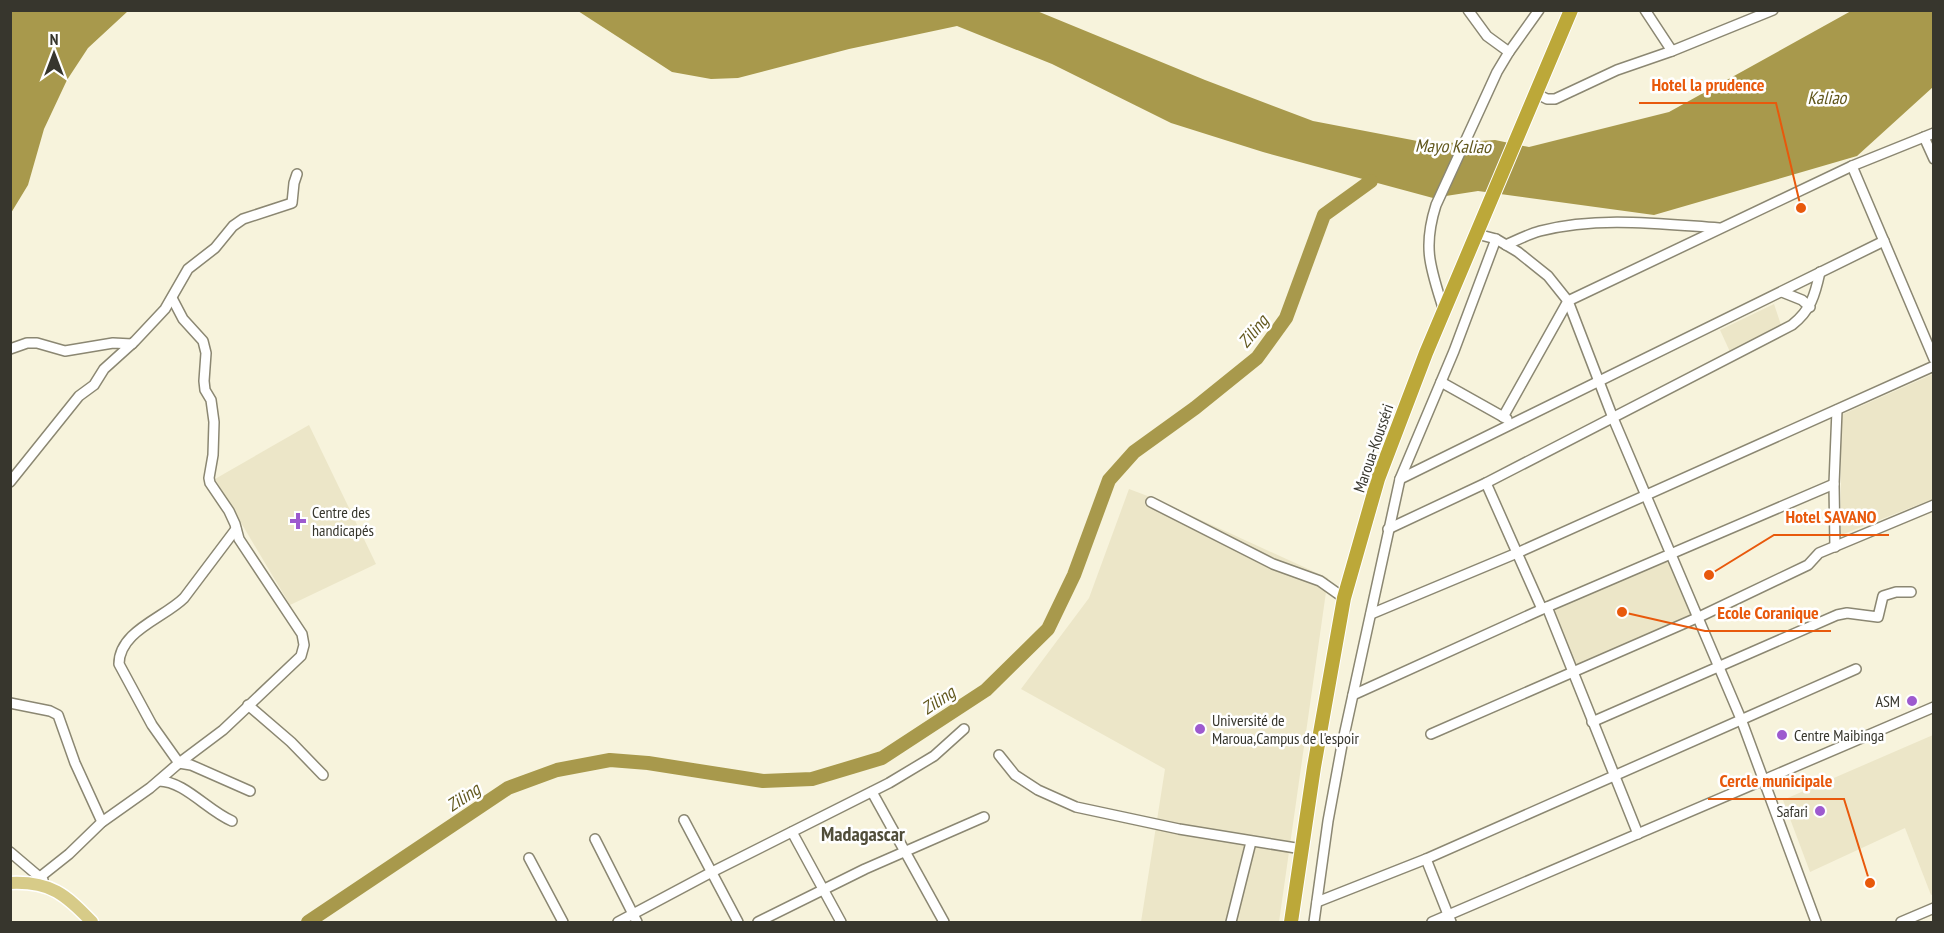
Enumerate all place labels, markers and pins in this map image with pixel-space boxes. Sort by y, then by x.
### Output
callout: Hotel la prudence [1639,67,1776,103]
callout: Hotel SAVANO [1774,499,1889,535]
place label: Centre des handicapés [312,502,374,540]
marker: Centre des handicapés [289,512,307,530]
callout: Ecole Coranique [1705,595,1831,631]
place label: ASM [1875,691,1900,711]
marker: ASM [1905,694,1919,708]
place label: Université de Maroua,Campus de l'espoir [1212,710,1359,748]
marker: Université de Maroua,Campus de l'espoir [1193,722,1207,736]
place label: Centre Maibinga [1794,725,1884,745]
marker: Centre Maibinga [1775,728,1789,742]
callout: Cercle municipale [1708,763,1844,799]
place label: Safari [1776,801,1808,821]
marker: Safari [1813,804,1827,818]

